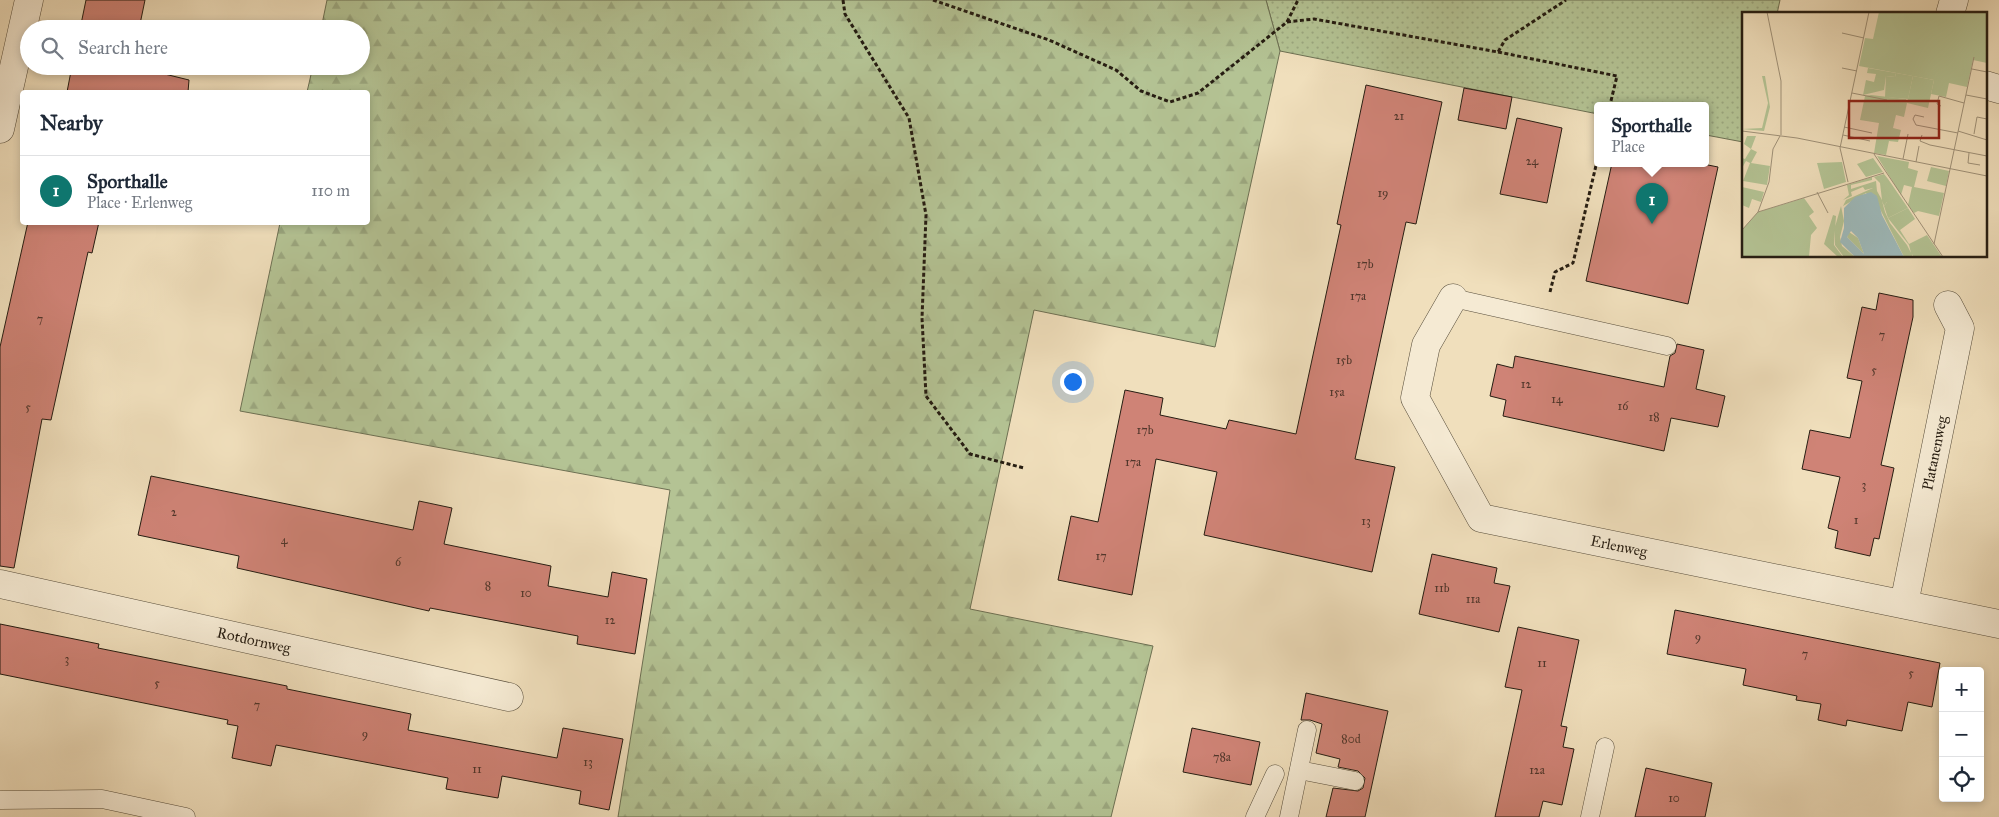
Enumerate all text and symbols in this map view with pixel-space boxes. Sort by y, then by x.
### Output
inset map [1742,12,1986,258]
search box [20,20,370,75]
icon: search [38,34,66,62]
text: Search here [78,36,168,59]
popup [1594,102,1709,167]
house number: 21 [1394,109,1405,123]
text: Nearby [40,110,103,136]
text: Sporthalle [1611,114,1692,137]
text: Place [1611,137,1645,156]
house number: 24 [1526,154,1539,168]
text: Sporthalle [87,170,168,193]
text: 1 [53,181,59,200]
text: 110 m [311,181,350,200]
pin: 1 [1636,183,1668,224]
house number: 19 [1377,186,1389,200]
text: Place · Erlenweg [87,193,192,212]
house number: 17b [1357,257,1374,271]
house number: 17a [1350,289,1367,303]
house number: 7 [37,312,43,326]
house number: 7 [1879,328,1885,342]
house number: 15b [1336,353,1352,367]
house number: 5 [1871,363,1877,377]
your location [1060,369,1086,395]
house number: 12 [1521,377,1531,391]
house number: 15a [1329,385,1346,399]
house number: 14 [1551,392,1563,406]
house number: 16 [1618,399,1629,413]
house number: 5 [25,400,31,414]
house number: 18 [1648,410,1660,424]
street label: Platanenweg [1918,413,1951,492]
house number: 17b [1137,423,1154,437]
house number: 17a [1125,455,1142,469]
house number: 3 [1862,478,1867,492]
house number: 2 [171,505,177,519]
house number: 1 [1854,513,1859,527]
house number: 13 [1361,514,1371,528]
street label: Erlenweg [1589,532,1650,561]
house number: 4 [281,533,288,547]
house number: 17 [1095,549,1107,563]
house number: 6 [395,555,402,569]
house number: 8 [485,579,491,593]
house number: 11b [1434,581,1450,595]
house number: 10 [520,586,532,600]
house number: 11a [1466,592,1481,606]
house number: 12 [605,613,615,627]
street label: Rotdornweg [215,623,293,657]
house number: 9 [1695,630,1701,644]
house number: 7 [1802,647,1808,661]
house number: 3 [65,652,70,666]
house number: 11 [1537,656,1547,670]
house number: 5 [1908,666,1914,680]
map controls [1939,667,1984,802]
button: + [1939,667,1984,712]
house number: 5 [154,676,160,690]
house number: 7 [254,698,260,712]
button: − [1939,712,1984,757]
house number: 9 [362,727,368,741]
house number: 80d [1341,732,1361,746]
house number: 78a [1213,750,1232,764]
house number: 13 [583,755,593,769]
button: locate [1939,757,1984,802]
house number: 11 [472,762,482,776]
house number: 12a [1529,763,1546,777]
house number: 10 [1668,791,1680,805]

